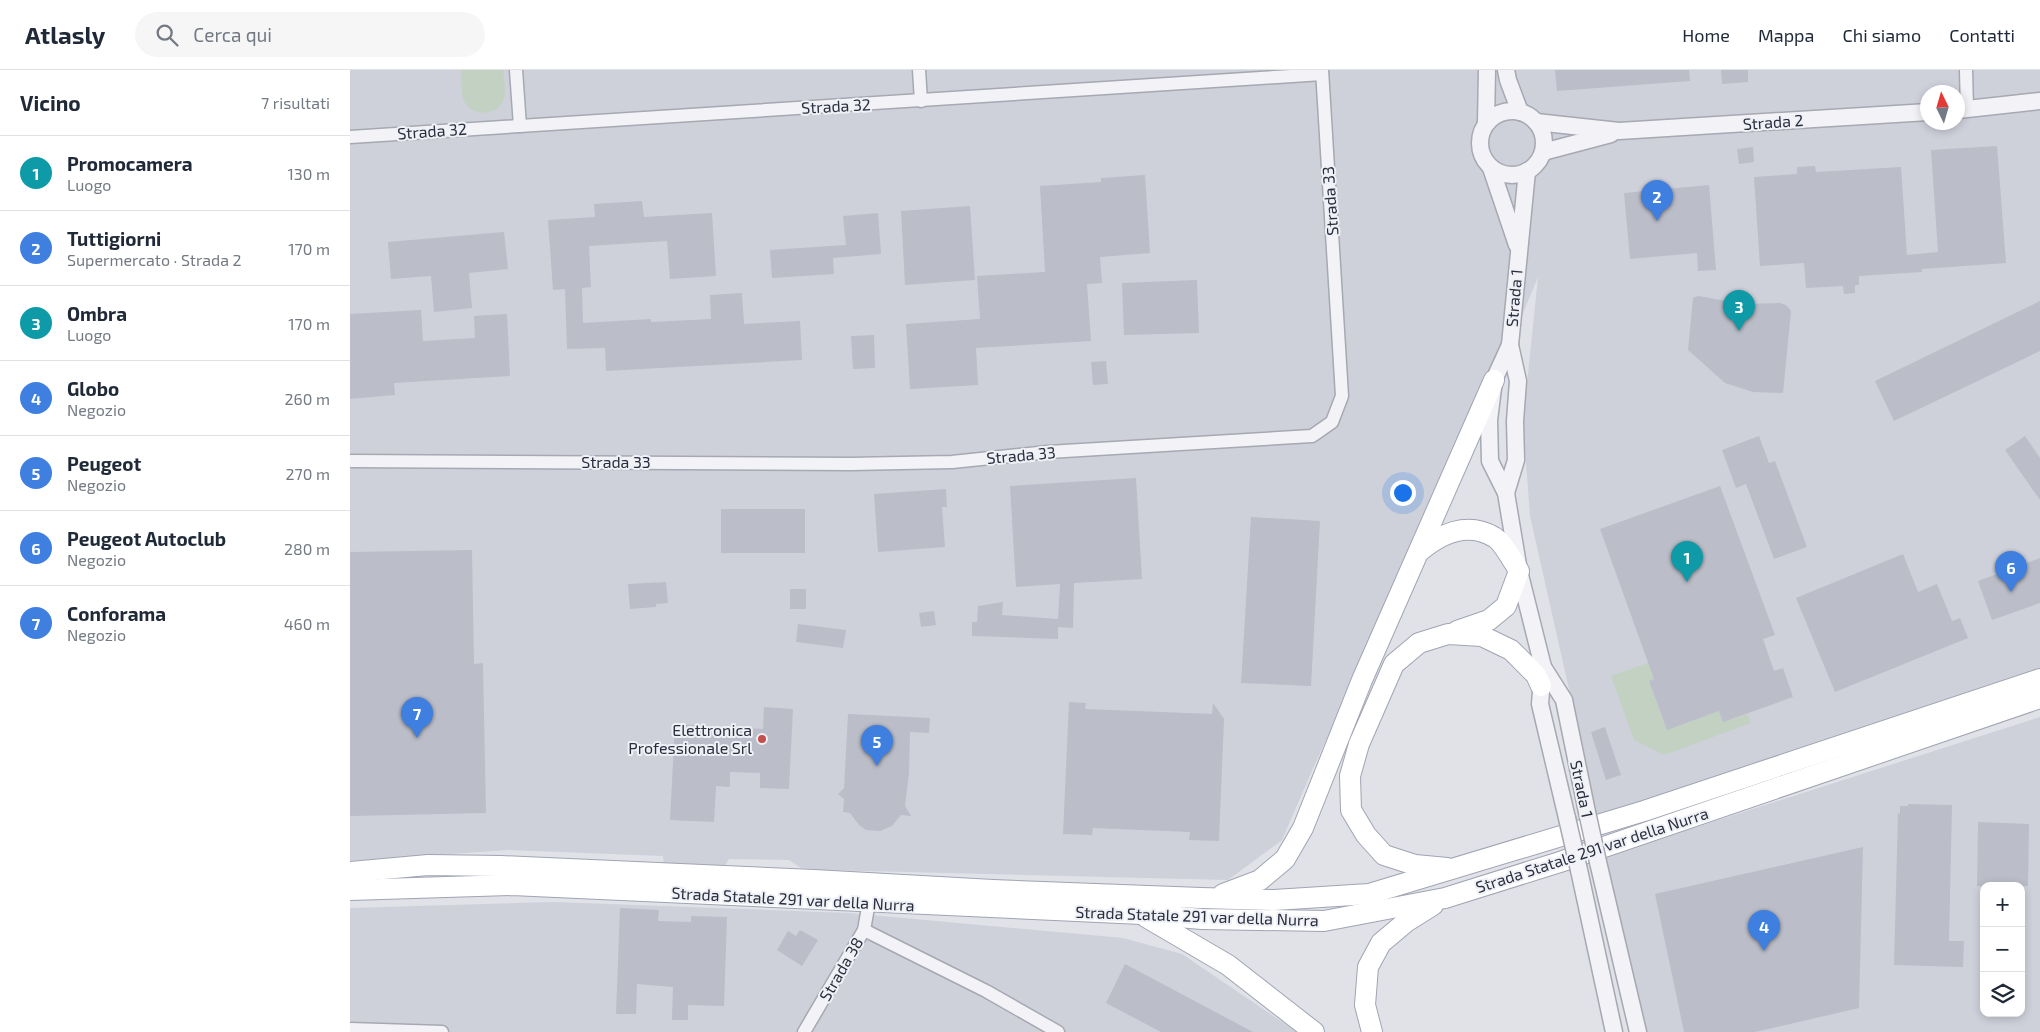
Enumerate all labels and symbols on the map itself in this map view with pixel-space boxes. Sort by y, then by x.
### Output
north arrow [1920,85,1965,130]
street label: Strada 32 [801,94,871,117]
street label: Strada 2 [1742,110,1804,133]
street label: Strada 32 [397,119,467,142]
street label: Strada 33 [1318,166,1341,236]
pin: 2 [1641,180,1673,221]
street label: Strada 1 [1502,268,1525,328]
pin: 3 [1723,290,1755,331]
street label: Strada 33 [986,442,1056,467]
street label: Strada 33 [581,452,651,471]
your location [1390,480,1416,506]
pin: 1 [1671,541,1703,582]
pin: 6 [1995,551,2027,592]
pin: 7 [401,697,433,738]
place label: Elettronica Professionale Srl [628,720,752,757]
pin: 5 [861,725,893,766]
marker: Elettronica Professionale Srl [756,733,768,745]
street label: Strada 1 [1567,759,1598,819]
street label: Strada Statale 291 var della Nurra [1473,803,1711,896]
street label: Strada Statale 291 var della Nurra [671,883,915,914]
street label: Strada Statale 291 var della Nurra [1075,902,1319,929]
pin: 4 [1748,910,1780,951]
street label: Strada 38 [815,934,866,1004]

